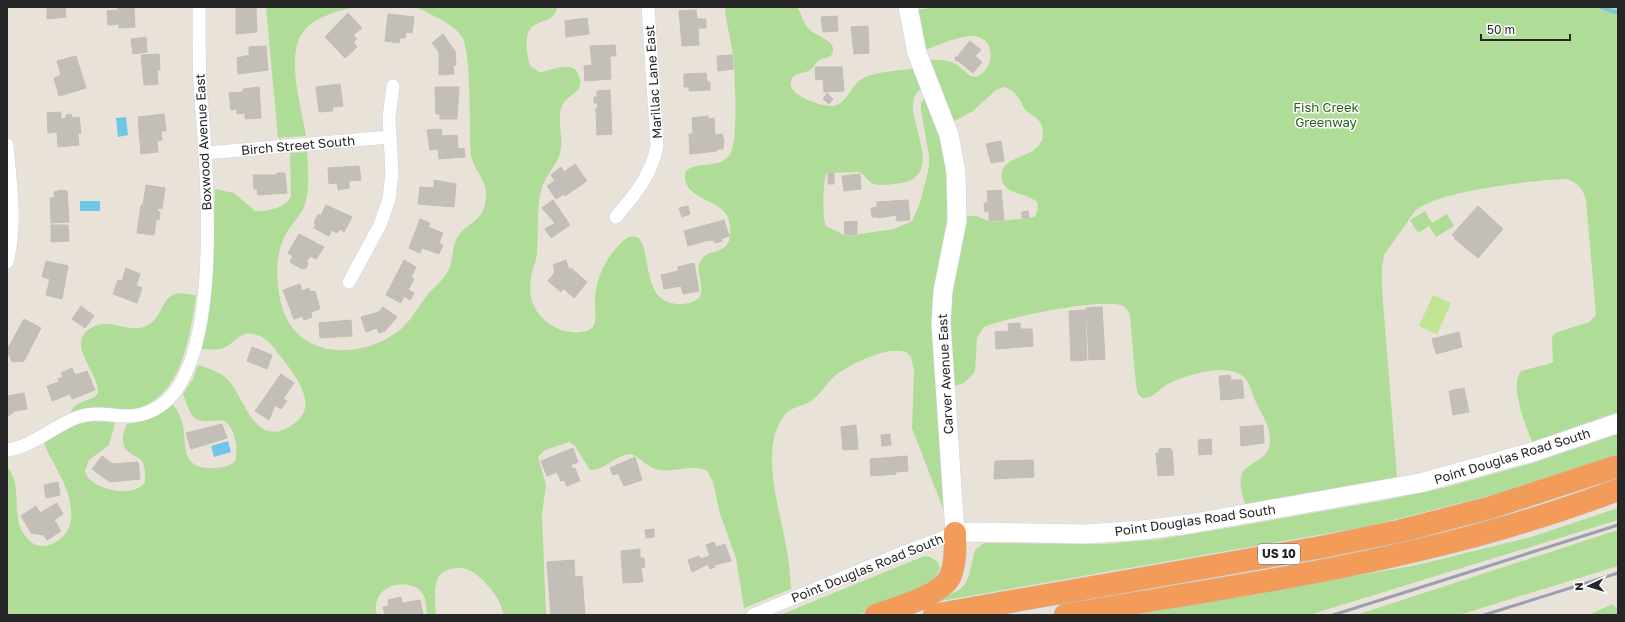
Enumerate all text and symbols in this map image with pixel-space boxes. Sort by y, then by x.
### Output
scale bar [1481,16,1570,42]
text: 50 m [1487,22,1515,37]
street label: Marillac Lane East [641,25,665,139]
street label: Boxwood Avenue East [191,73,215,211]
park label: Fish Creek Greenway [1293,99,1359,130]
street label: Birch Street South [240,132,356,158]
street label: Carver Avenue East [934,313,956,435]
street label: Point Douglas Road South [1432,425,1592,487]
street label: Point Douglas Road South [1113,501,1277,539]
street label: Point Douglas Road South [789,530,945,606]
road number: US 10 [1258,544,1300,564]
north arrow [1569,566,1609,606]
text: N [1572,582,1585,591]

